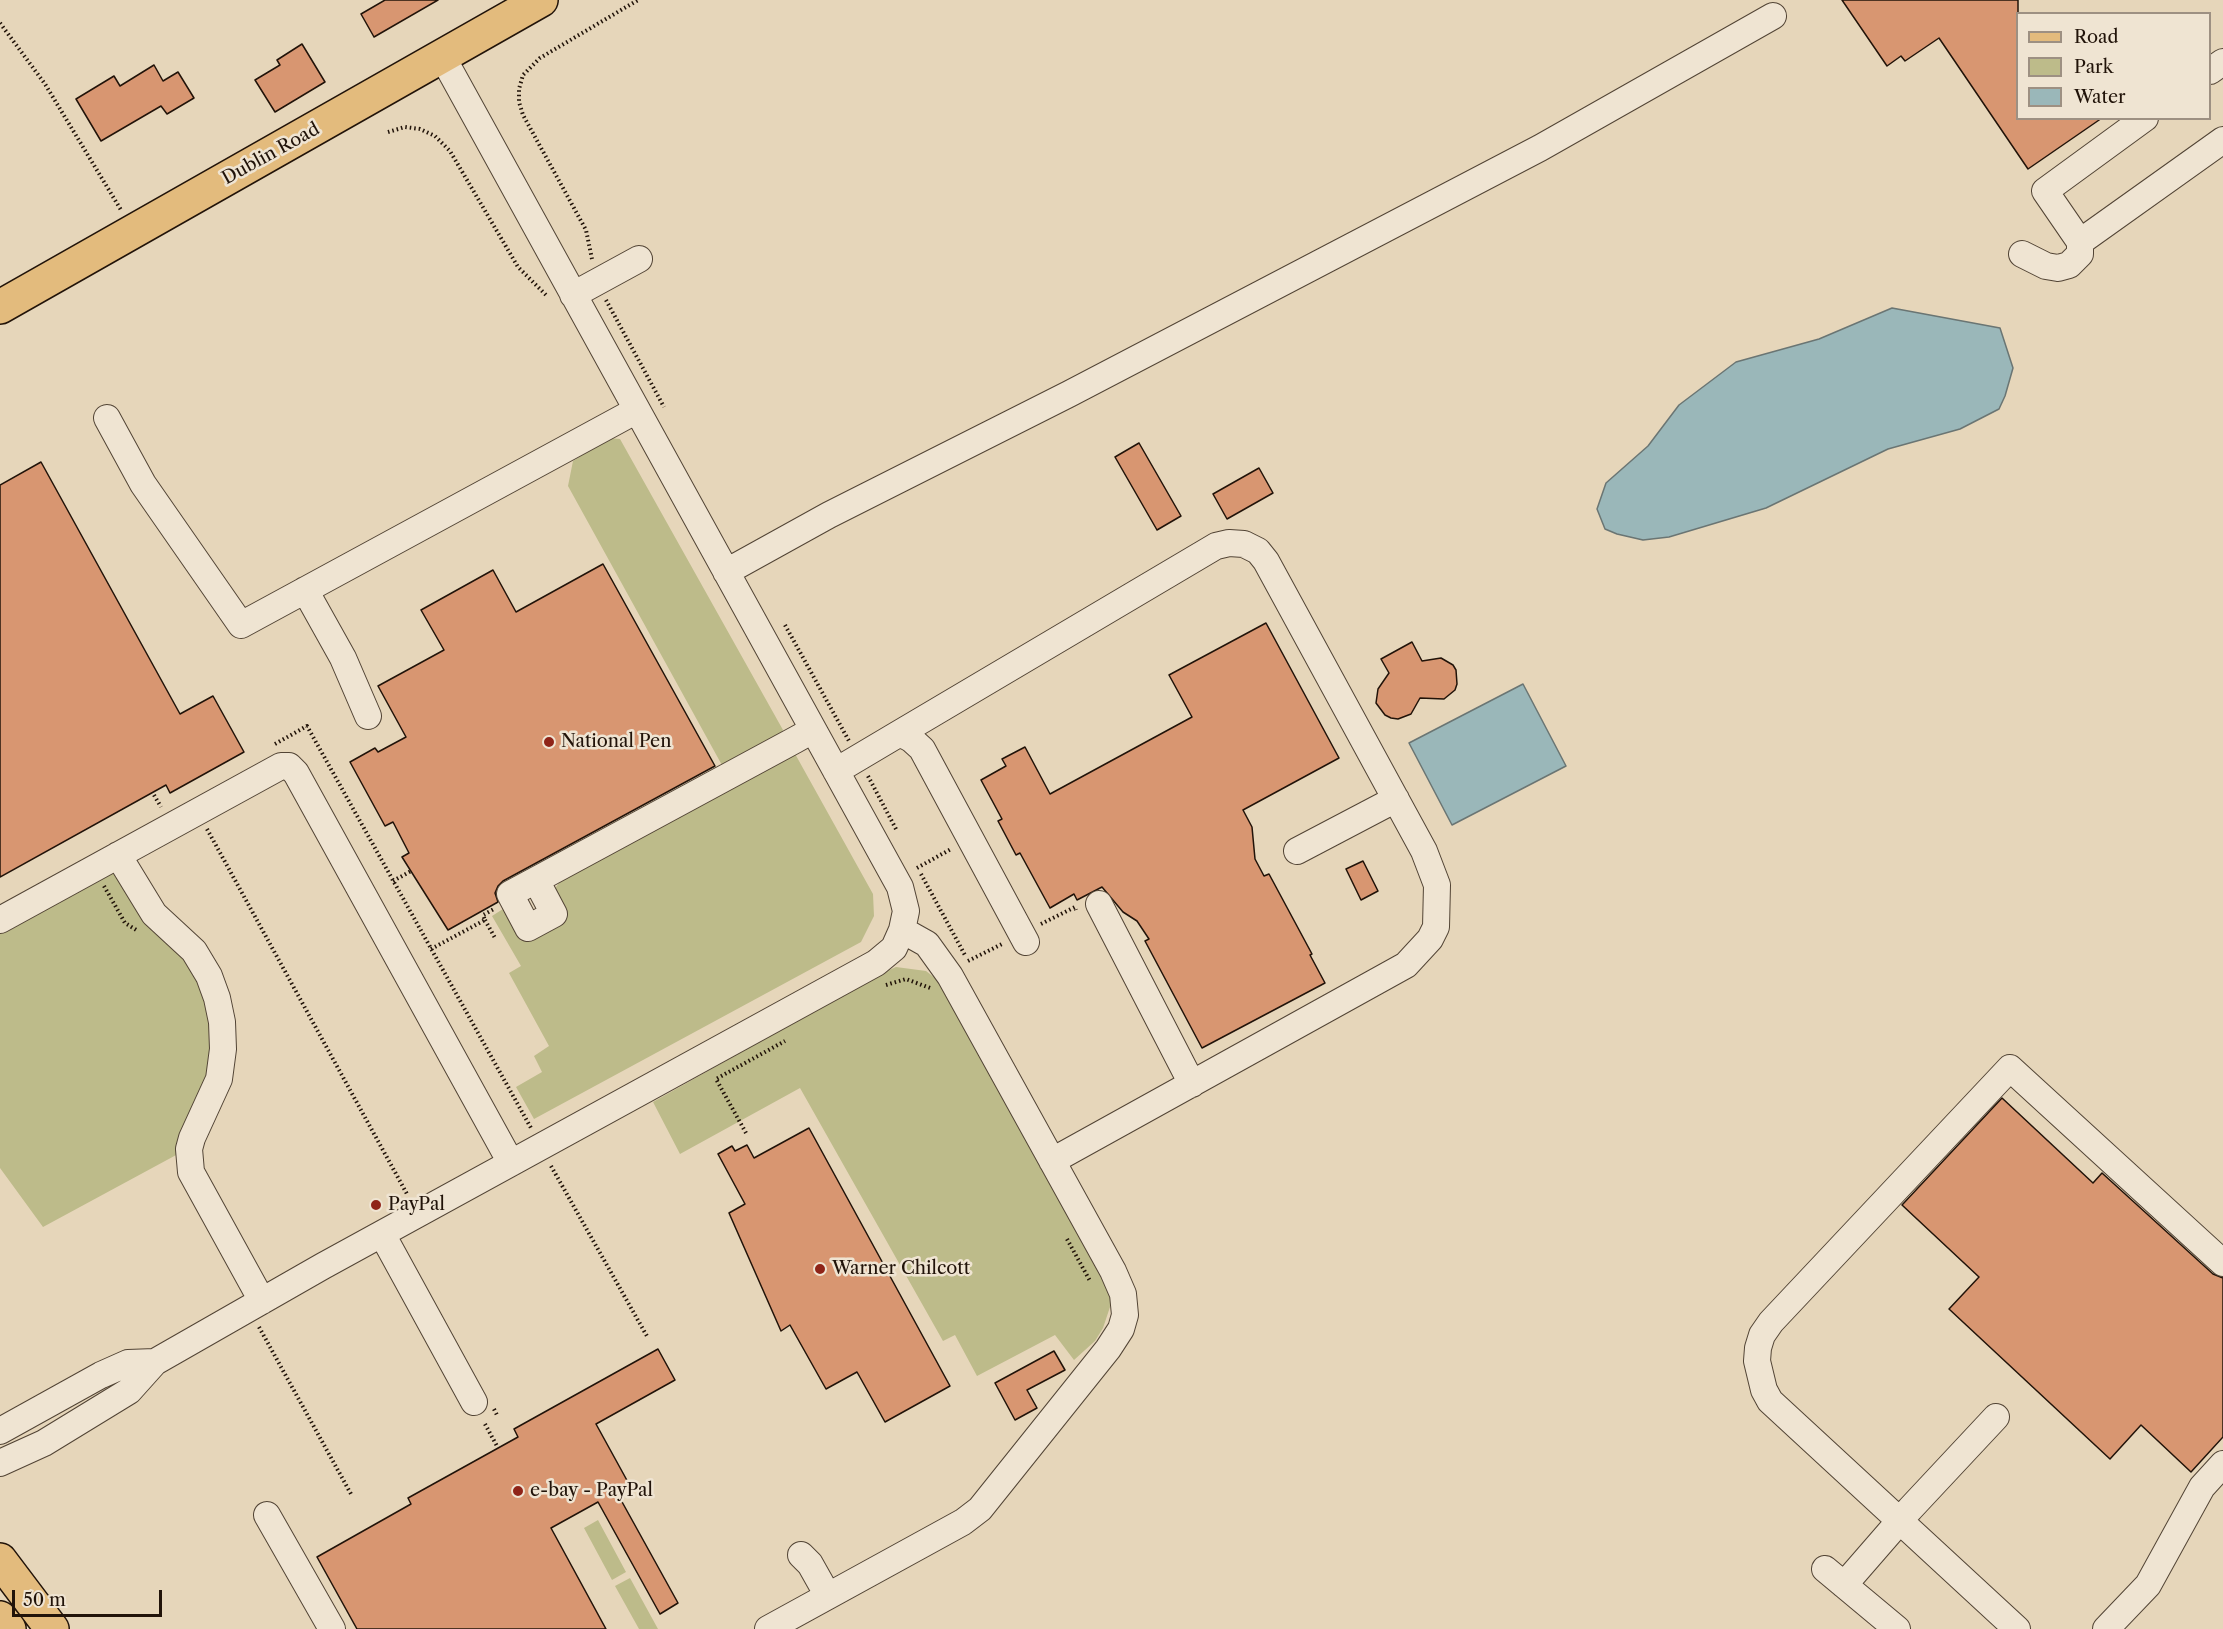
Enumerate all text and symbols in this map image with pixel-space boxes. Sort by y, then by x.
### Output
legend [2016,12,2211,120]
text: Road [2074,26,2119,48]
text: Park [2074,56,2113,78]
text: Water [2074,86,2126,108]
street label: Dublin Road [219,118,323,190]
place label: National Pen [561,731,671,753]
marker: National Pen [542,735,556,749]
place label: PayPal [388,1194,445,1216]
marker: PayPal [369,1198,383,1212]
place label: Warner Chilcott [832,1258,970,1280]
marker: Warner Chilcott [813,1262,827,1276]
place label: e-bay - PayPal [530,1480,653,1502]
marker: e-bay - PayPal [511,1484,525,1498]
scale bar [15,1578,165,1616]
text: 50 m [23,1589,66,1611]

